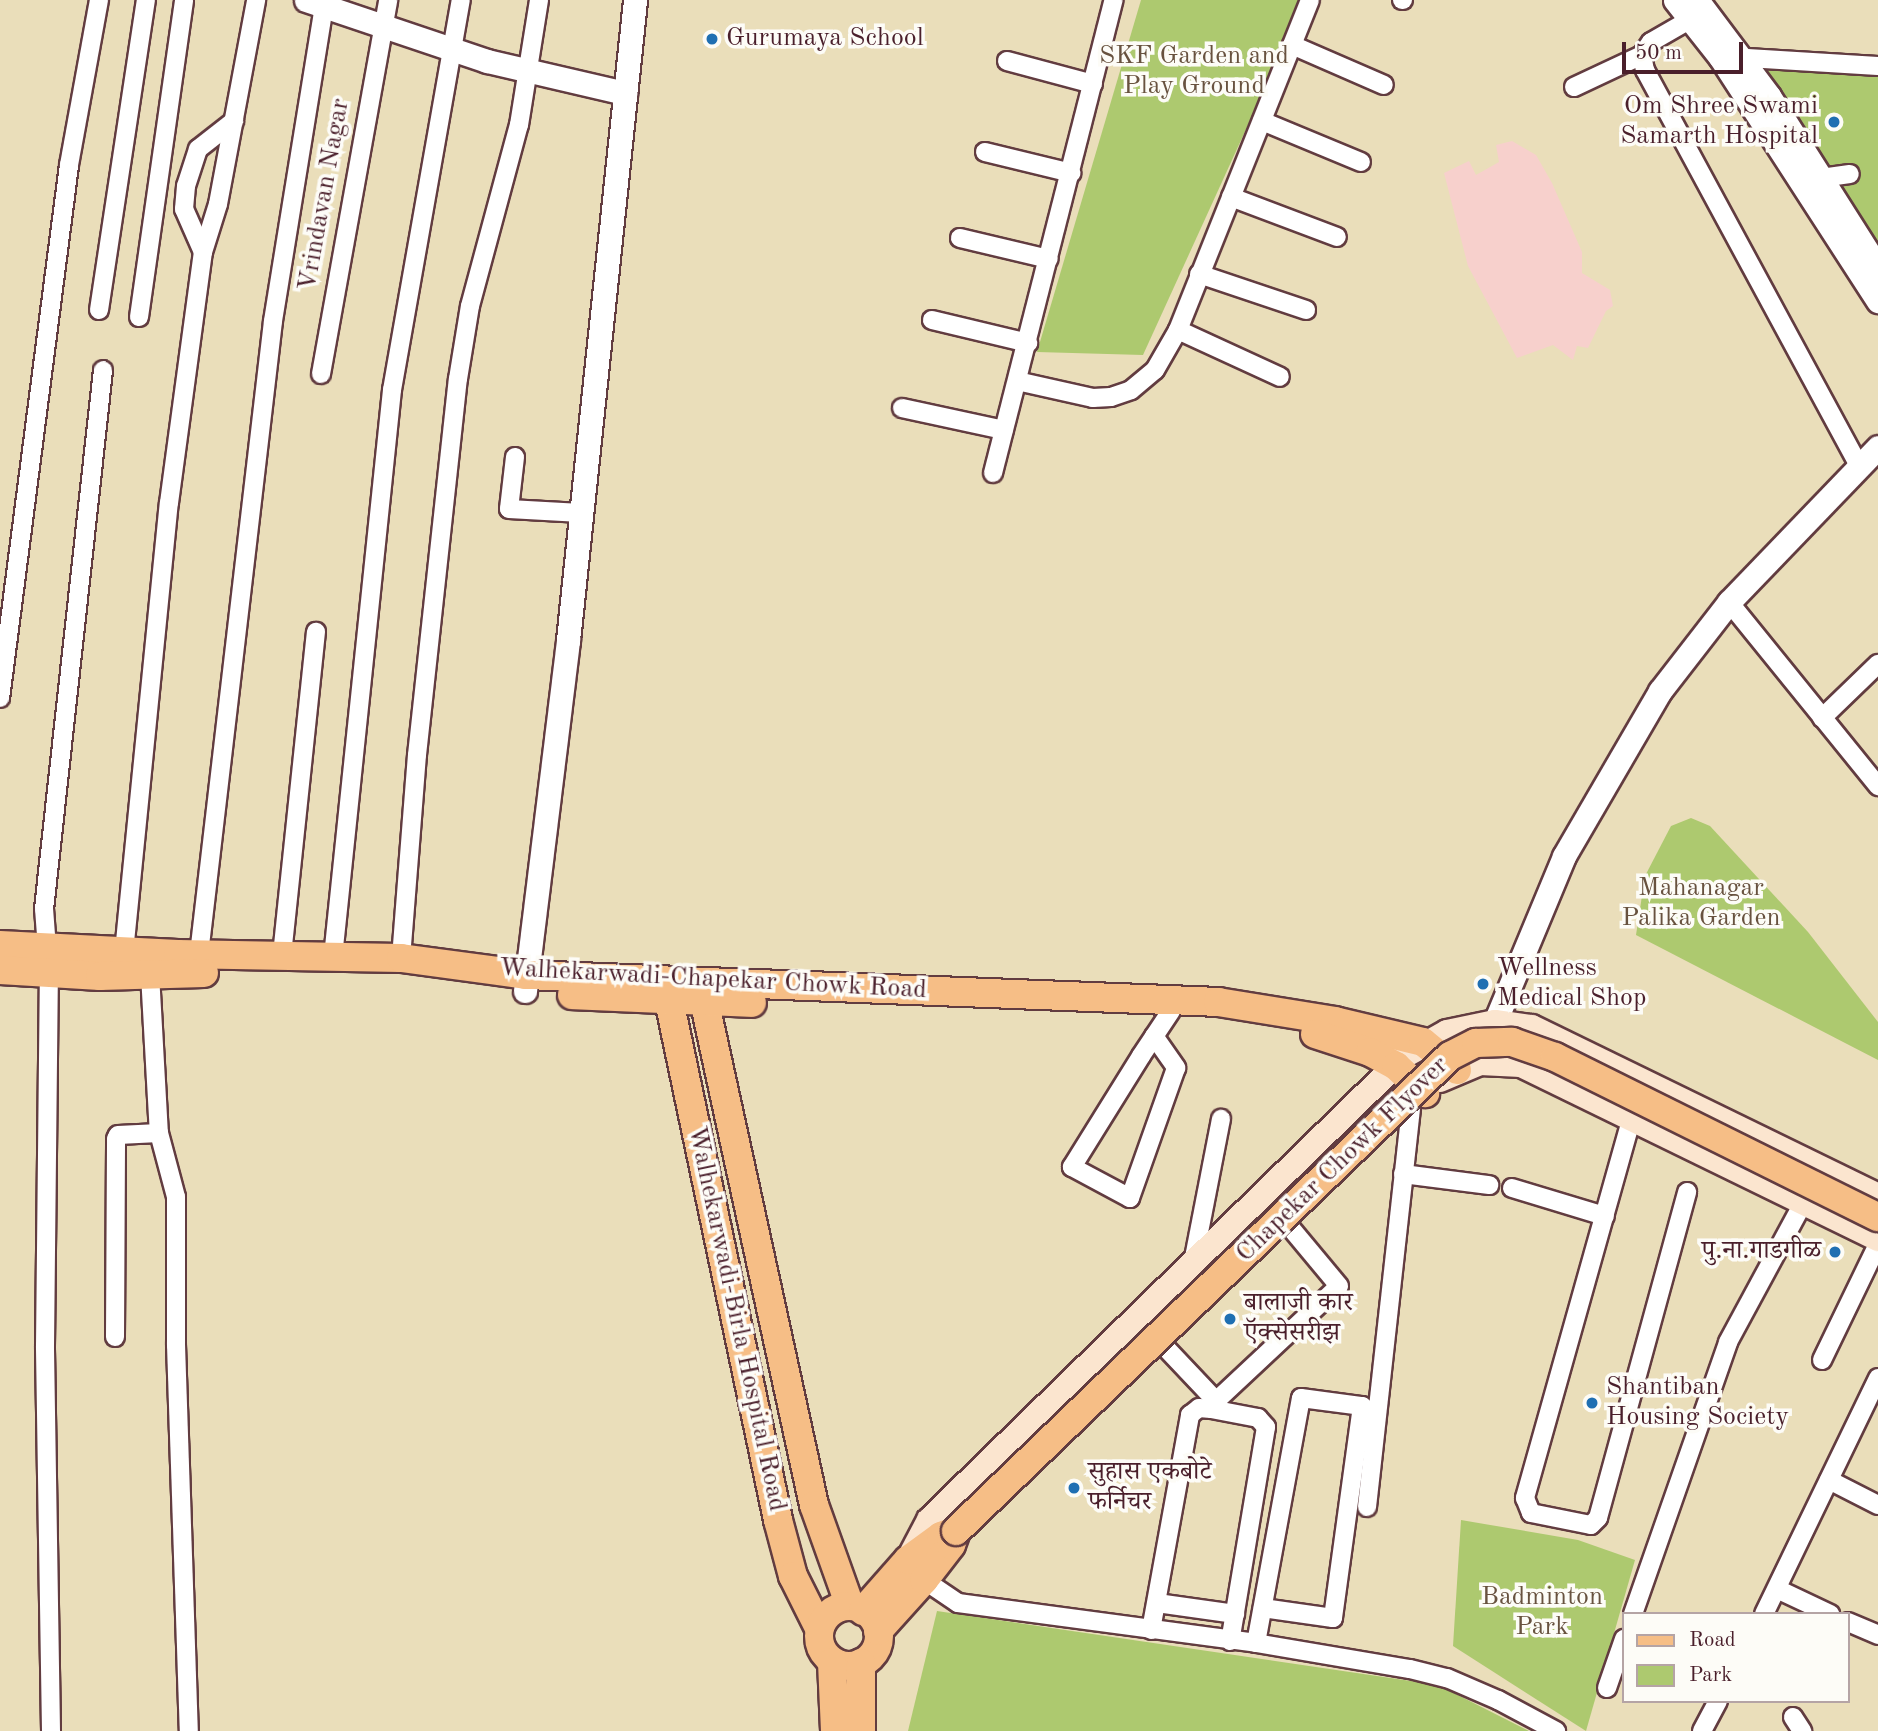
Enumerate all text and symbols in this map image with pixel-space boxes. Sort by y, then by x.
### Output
place label: Gurumaya School [726,23,924,55]
scale bar [1626,28,1747,72]
marker: Gurumaya School [704,31,720,47]
park label: SKF Garden and Play Ground [1099,41,1289,102]
text: 50 m [1635,43,1682,64]
place label: Om Shree Swami Samarth Hospital [1620,91,1818,152]
street label: Vrindavan Nagar [293,96,357,294]
marker: Om Shree Swami Samarth Hospital [1824,112,1844,132]
park label: Mahanagar Palika Garden [1622,873,1780,934]
street label: Walhekarwadi-Chapekar Chowk Road [498,953,928,1007]
place label: Wellness Medical Shop [1497,953,1646,1014]
marker: Wellness Medical Shop [1475,976,1491,992]
street label: Chapekar Chowk Flyover [1230,1050,1456,1270]
street label: Walhekarwadi-Birla Hospital Road [680,1123,792,1515]
place label: पु.ना.गाडगीळ [1702,1236,1821,1268]
marker: पु.ना.गाडगीळ [1827,1244,1843,1260]
place label: बालाजी कार ऍक्सेसरीझ [1244,1288,1353,1350]
marker: बालाजी कार ऍक्सेसरीझ [1222,1311,1238,1327]
place label: Shantiban Housing Society [1606,1372,1789,1434]
marker: Shantiban Housing Society [1584,1395,1600,1411]
place label: सुहास एकबोटे फर्निचर [1088,1457,1212,1518]
marker: सुहास एकबोटे फर्निचर [1066,1480,1082,1496]
park label: Badminton Park [1481,1582,1603,1644]
legend [1622,1612,1850,1703]
text: Road [1689,1630,1736,1651]
text: Park [1689,1665,1732,1686]

